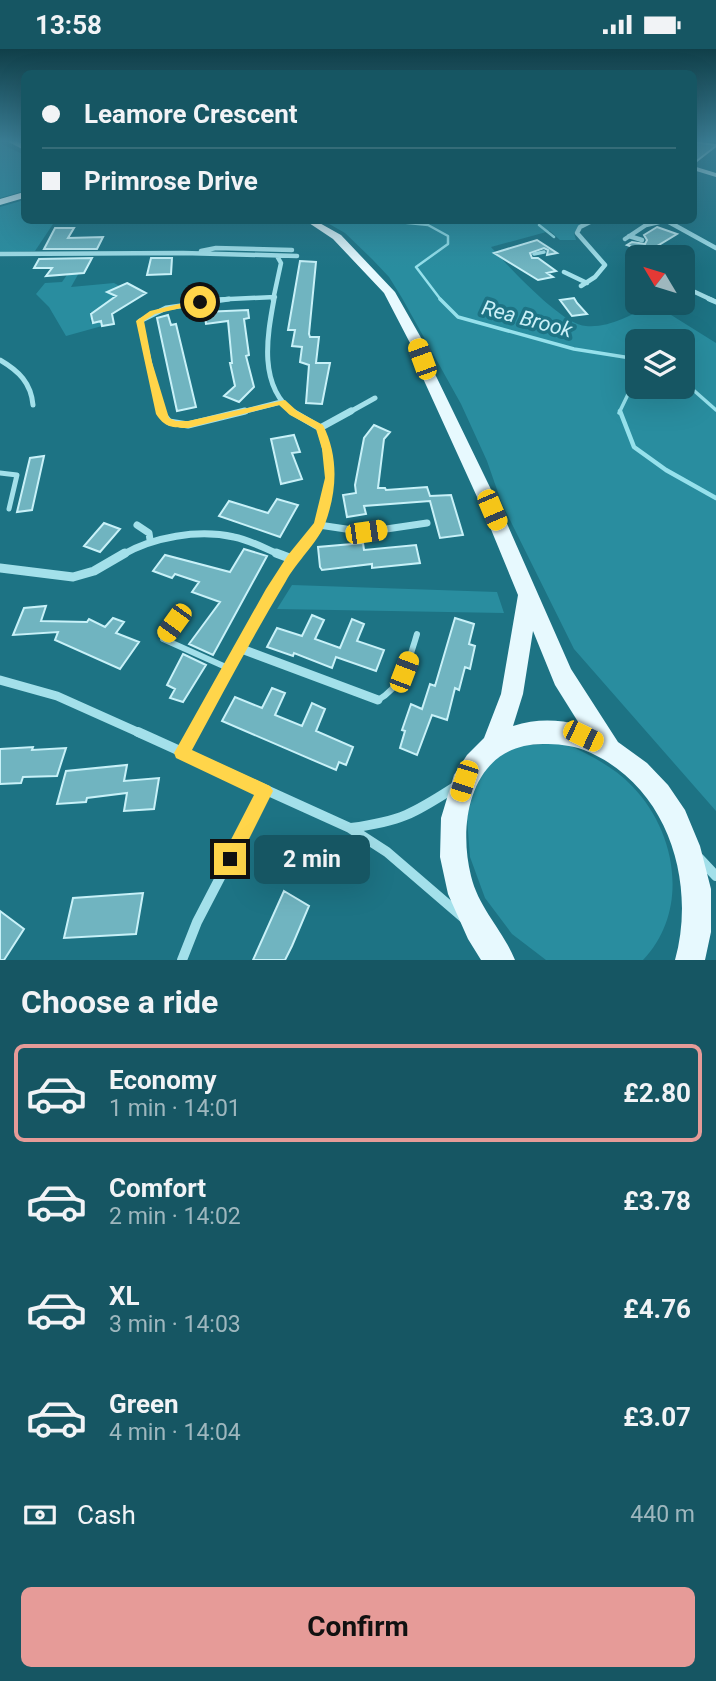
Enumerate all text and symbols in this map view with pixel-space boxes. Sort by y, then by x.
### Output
text: 13:58 [35,10,102,40]
text: Leamore Crescent [84,99,298,129]
text: Primrose Drive [84,166,258,196]
north arrow [625,245,695,315]
map controls [625,245,695,399]
route start [184,286,216,318]
water label: Rea Brook [479,295,575,343]
button: layers [625,329,695,399]
car [405,336,440,382]
car [475,487,510,533]
car [344,519,389,545]
car [154,600,195,646]
car [387,649,422,695]
car [560,717,607,755]
car [448,758,481,804]
callout: 2 min [254,835,370,883]
route end [214,843,246,875]
text: 2 min [283,846,341,873]
text: Choose a ride [21,983,218,1021]
icon: car [25,1062,88,1125]
text: Economy [109,1065,216,1095]
text: £2.80 [623,1078,691,1108]
text: 1 min · 14:01 [109,1095,241,1122]
icon: car [25,1170,88,1233]
text: Comfort [109,1173,206,1203]
text: £3.78 [623,1186,691,1216]
text: 2 min · 14:02 [109,1203,241,1230]
icon: car [25,1278,88,1341]
text: XL [109,1281,140,1311]
text: £4.76 [623,1294,691,1324]
text: 3 min · 14:03 [109,1311,241,1338]
icon: car [25,1386,88,1449]
text: Green [109,1389,179,1419]
text: £3.07 [623,1402,691,1432]
text: 4 min · 14:04 [109,1419,241,1446]
icon: cash [21,1496,59,1534]
text: Cash [77,1500,136,1530]
text: 440 m [630,1501,695,1528]
button: Confirm [21,1587,695,1667]

